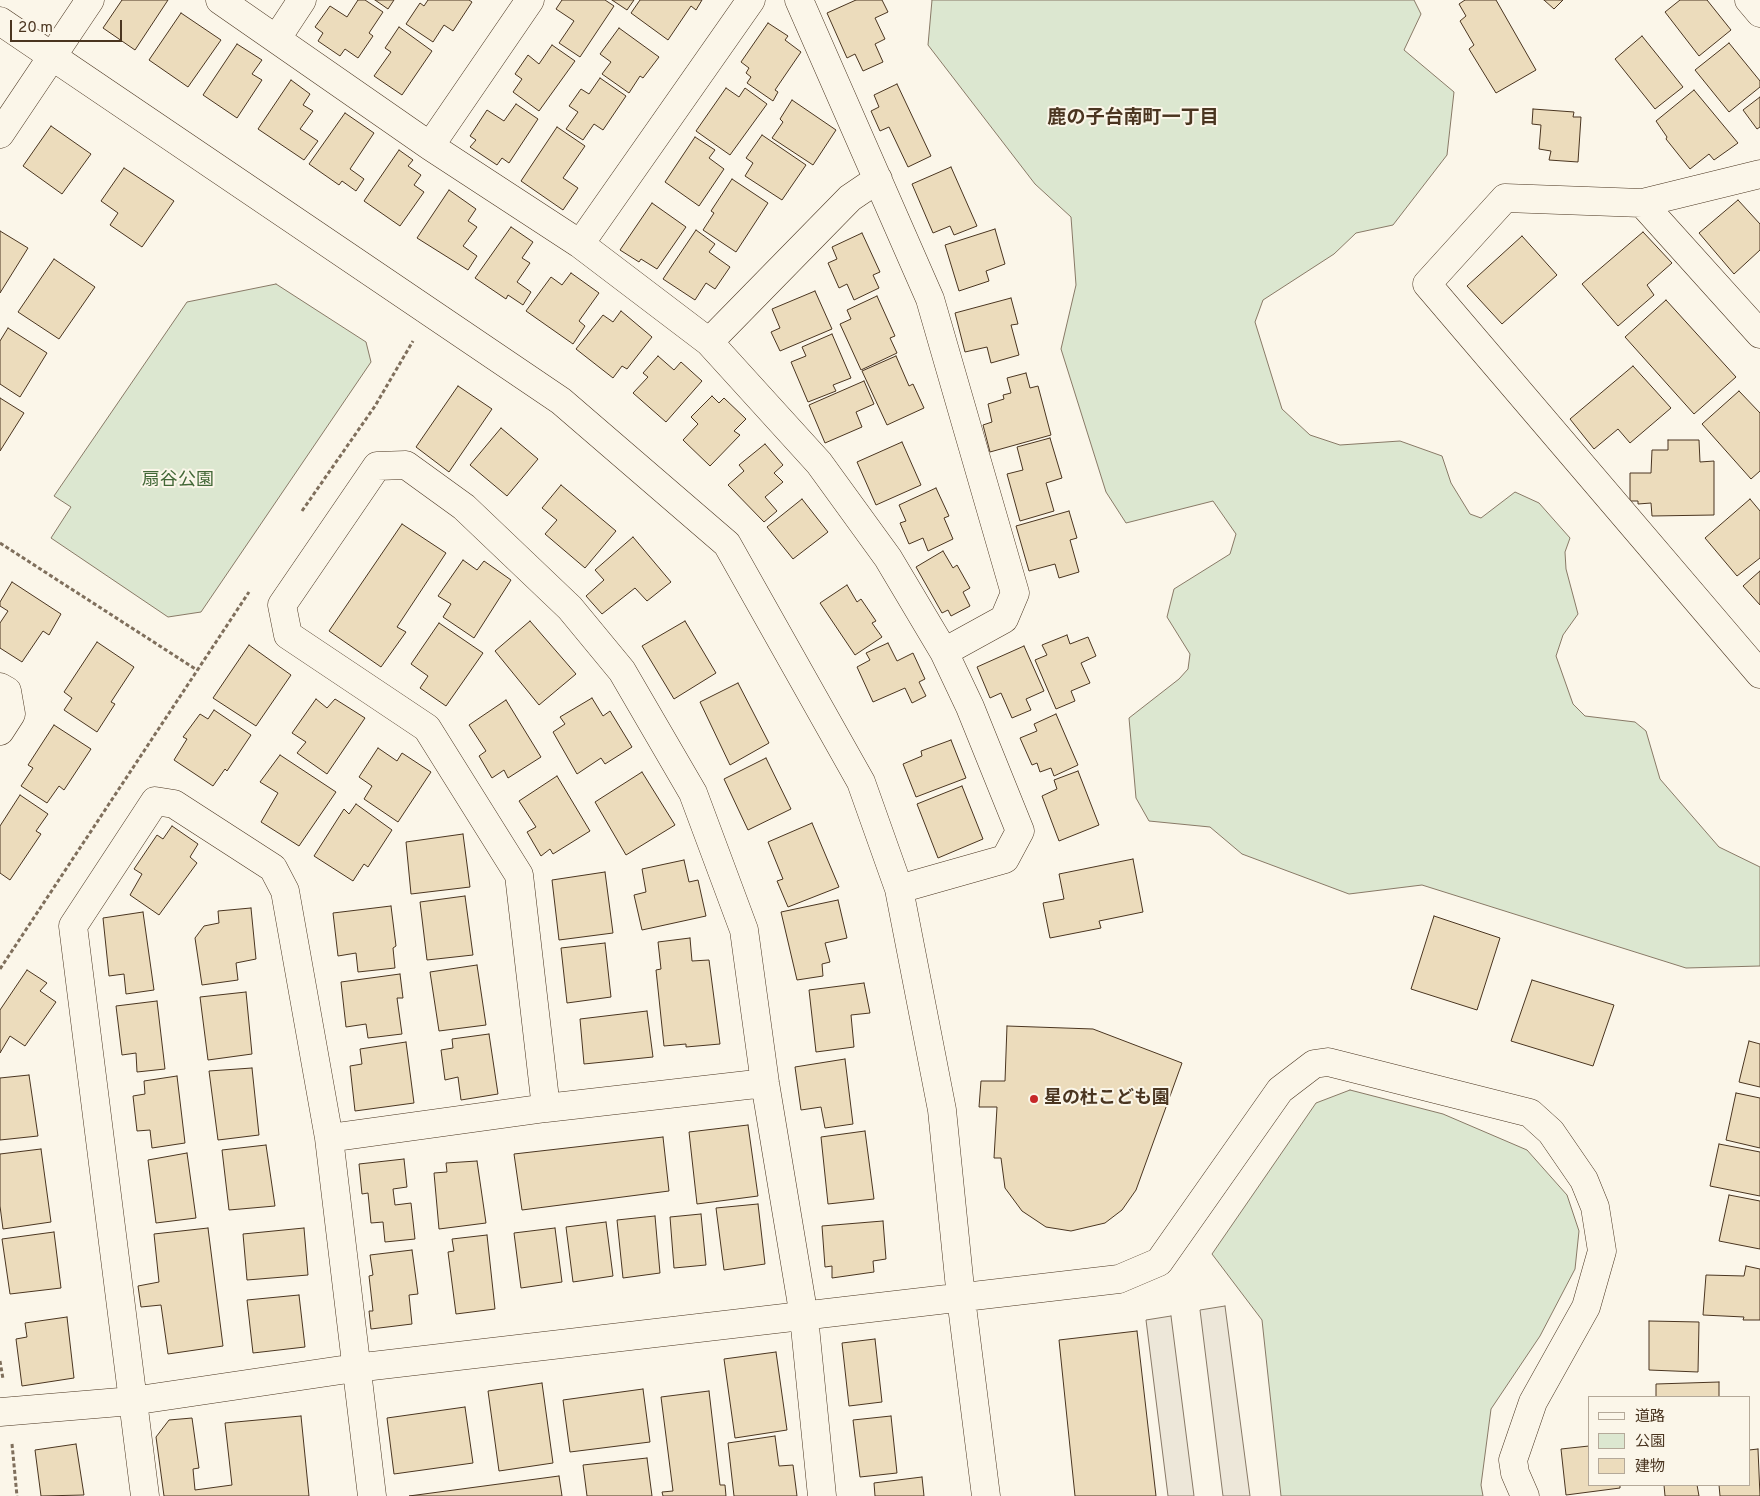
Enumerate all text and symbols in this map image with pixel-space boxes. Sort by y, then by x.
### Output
scale bar [12,10,125,42]
text: 20 m [18,19,53,38]
district label: 鹿の子台南町一丁目 [1048,108,1218,130]
park label: 扇谷公園 [142,470,214,492]
place label: 星の杜こども園 [1044,1088,1170,1110]
marker: 星の杜こども園 [1028,1093,1040,1105]
legend [1588,1396,1750,1486]
text: 道路 [1635,1408,1665,1427]
text: 公園 [1635,1433,1665,1452]
text: 建物 [1635,1458,1665,1477]

